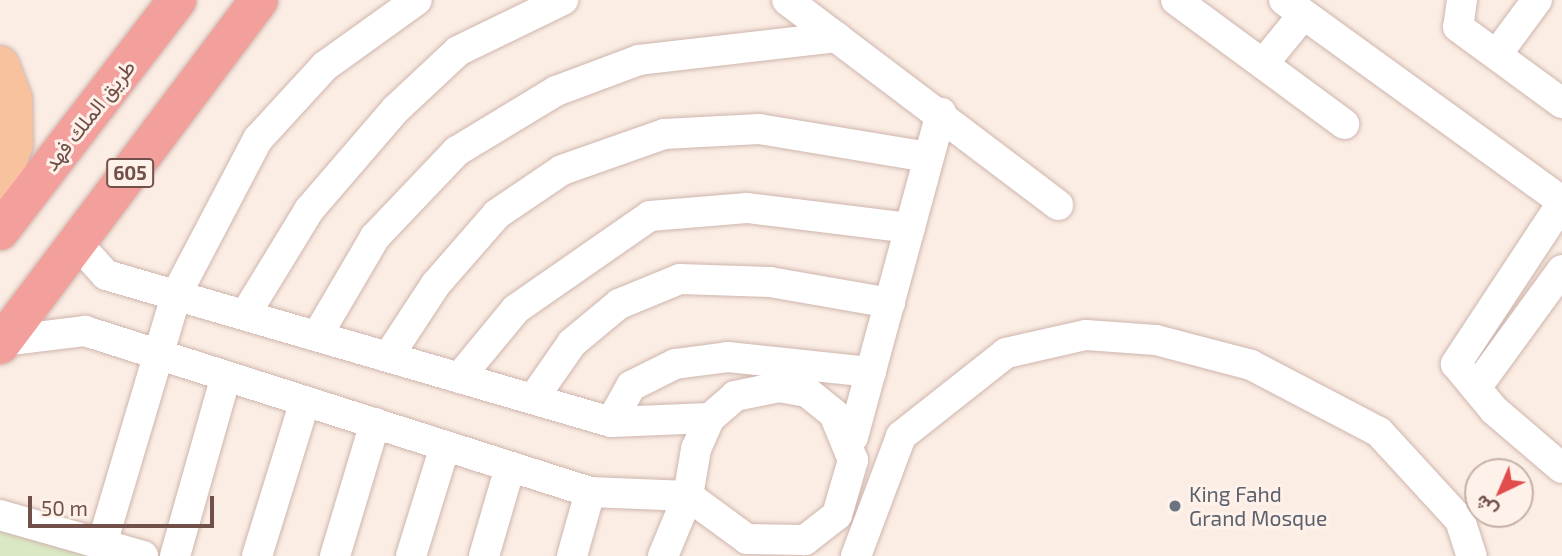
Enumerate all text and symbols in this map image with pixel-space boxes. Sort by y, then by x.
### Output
street label: طريق الملك فهد [38,55,140,175]
road number: 605 [106,158,154,188]
north arrow [1464,458,1534,528]
place label: King Fahd Grand Mosque [1189,481,1327,531]
scale bar [32,482,217,526]
text: ش [1469,491,1502,523]
text: 50 m [41,495,88,520]
marker: King Fahd Grand Mosque [1167,498,1183,514]

